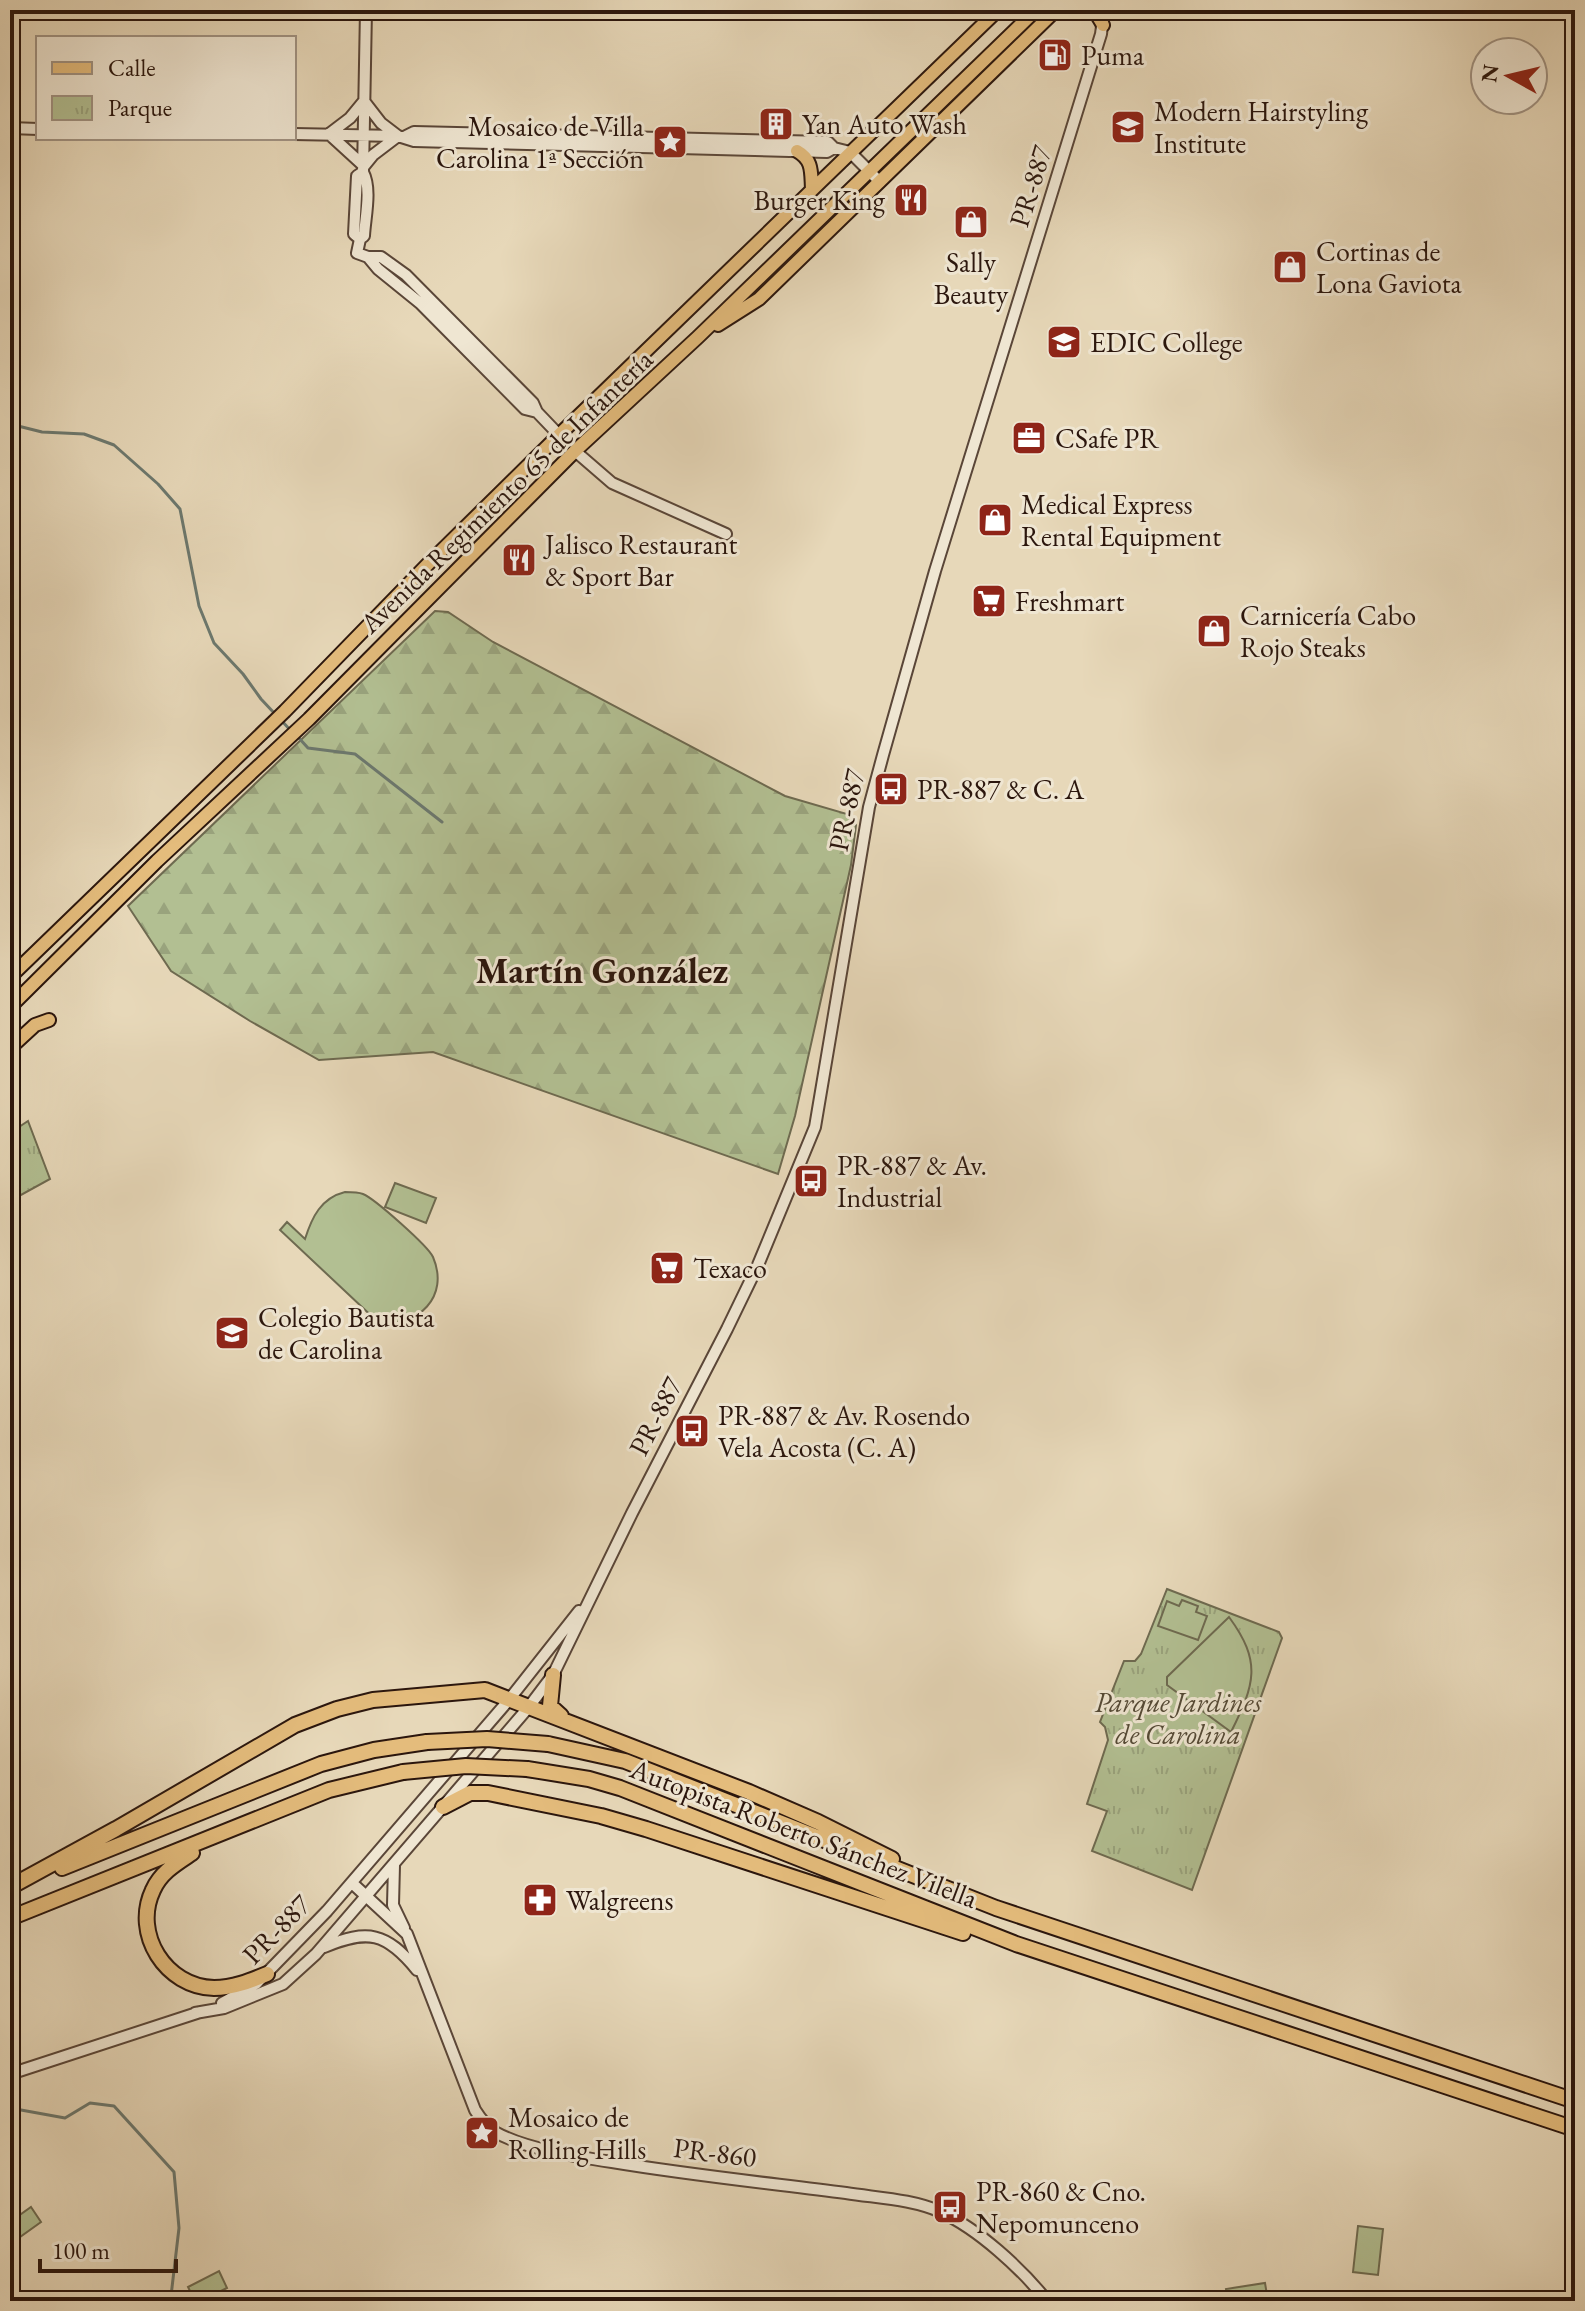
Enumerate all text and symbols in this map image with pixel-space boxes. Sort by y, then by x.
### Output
legend [36,36,296,140]
fuel station icon: Puma [1036,36,1074,74]
north arrow [1469,36,1549,116]
place label: Puma [1081,37,1145,73]
text: Calle [108,52,156,83]
text: N [1474,62,1505,84]
text: Parque [108,92,172,123]
place label: Modern Hairstyling Institute [1154,93,1369,161]
building icon: Yan Auto Wash [757,105,795,143]
place label: Yan Auto Wash [802,106,967,142]
place label: Mosaico de Villa Carolina 1ª Sección [436,108,645,176]
school or university icon: Modern Hairstyling Institute [1109,108,1147,146]
place icon: Mosaico de Villa Carolina 1ª Sección [651,123,689,161]
street label: PR-887 [1001,140,1060,231]
restaurant icon: Burger King [892,181,930,219]
place label: Burger King [754,182,886,218]
shop icon: Sally Beauty [952,203,990,241]
place label: Cortinas de Lona Gaviota [1316,233,1463,301]
place label: Sally Beauty [934,244,1009,312]
shop icon: Cortinas de Lona Gaviota [1271,248,1309,286]
school or university icon: EDIC College [1045,323,1083,361]
place label: EDIC College [1090,324,1243,360]
street label: Avenida Regimiento 65 de Infantería [351,341,661,641]
office icon: CSafe PR [1010,419,1048,457]
place label: CSafe PR [1055,420,1160,456]
place label: Medical Express Rental Equipment [1021,486,1221,554]
shop icon: Medical Express Rental Equipment [976,501,1014,539]
place label: Jalisco Restaurant & Sport Bar [543,526,738,594]
restaurant icon: Jalisco Restaurant & Sport Bar [500,541,538,579]
supermarket icon: Freshmart [970,582,1008,620]
place label: Freshmart [1015,583,1124,619]
place label: Carnicería Cabo Rojo Steaks [1240,597,1416,665]
shop icon: Carnicería Cabo Rojo Steaks [1195,612,1233,650]
street label: PR-887 [820,765,872,855]
bus stop icon: PR-887 & C. A [872,770,910,808]
place label: PR-887 & C. A [917,771,1085,807]
district label: Martín González [476,947,728,994]
place label: PR-887 & Av. Industrial [837,1147,987,1215]
bus stop icon: PR-887 & Av. Industrial [792,1162,830,1200]
supermarket icon: Texaco [648,1249,686,1287]
place label: Texaco [693,1250,767,1286]
place label: Colegio Bautista de Carolina [258,1299,435,1367]
school or university icon: Colegio Bautista de Carolina [213,1314,251,1352]
street label: PR-887 [620,1370,690,1461]
place label: PR-887 & Av. Rosendo Vela Acosta (C. A) [718,1397,970,1465]
bus stop icon: PR-887 & Av. Rosendo Vela Acosta (C. A) [673,1412,711,1450]
park label: Parque Jardines de Carolina [1095,1684,1262,1752]
street label: Autopista Roberto Sánchez Vilella [624,1750,983,1916]
pharmacy icon: Walgreens [521,1881,559,1919]
place label: Walgreens [566,1882,674,1918]
street label: PR-887 [234,1886,318,1972]
place label: Mosaico de Rolling Hills [508,2099,646,2167]
place icon: Mosaico de Rolling Hills [463,2114,501,2152]
street label: PR-860 [671,2129,759,2175]
place label: PR-860 & Cno. Nepomunceno [976,2173,1146,2241]
bus stop icon: PR-860 & Cno. Nepomunceno [931,2188,969,2226]
scale bar [40,2223,176,2273]
text: 100 m [52,2235,110,2266]

